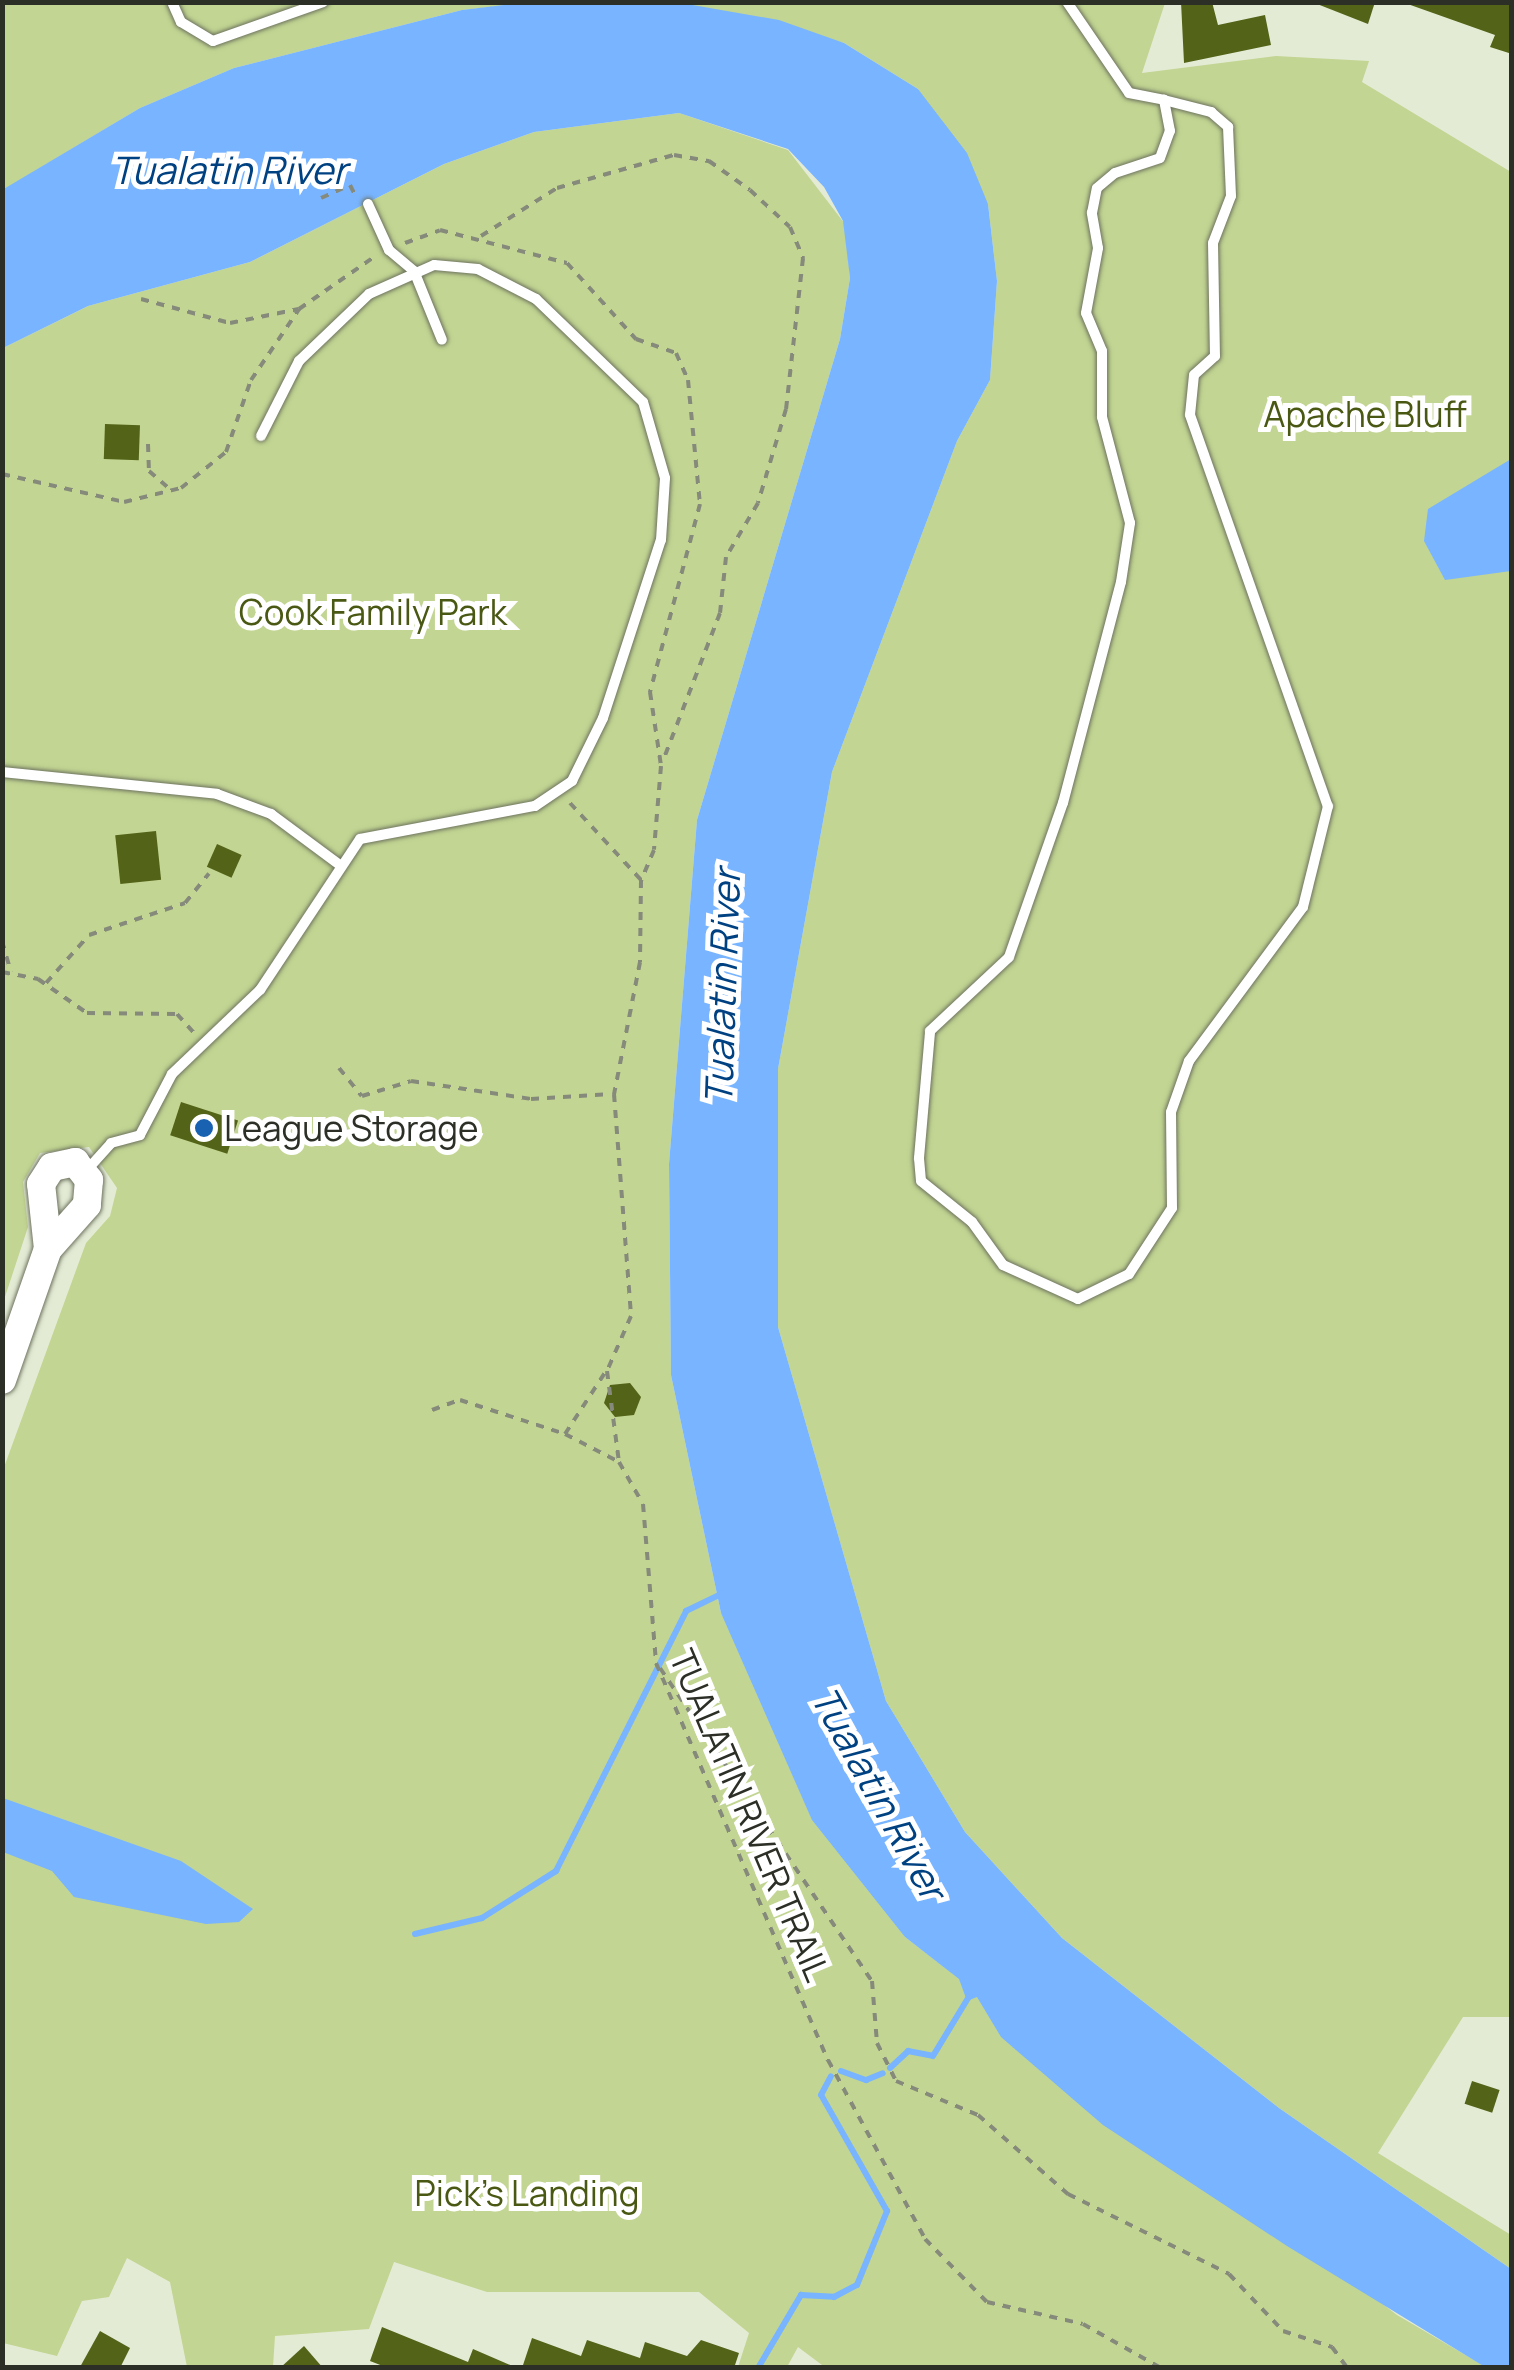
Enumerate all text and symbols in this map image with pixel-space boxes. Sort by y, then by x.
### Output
water label: Tualatin River [111,147,347,193]
park label: Apache Bluff [1263,393,1467,435]
park label: Cook Family Park [239,591,507,633]
water label: Tualatin River [695,868,749,1106]
place label: League Storage [224,1107,479,1149]
marker: League Storage [193,1117,215,1139]
street label: TUALATIN RIVER TRAIL [661,1643,839,1987]
water label: Tualatin River [802,1679,956,1907]
park label: Pick's Landing [415,2172,639,2214]

